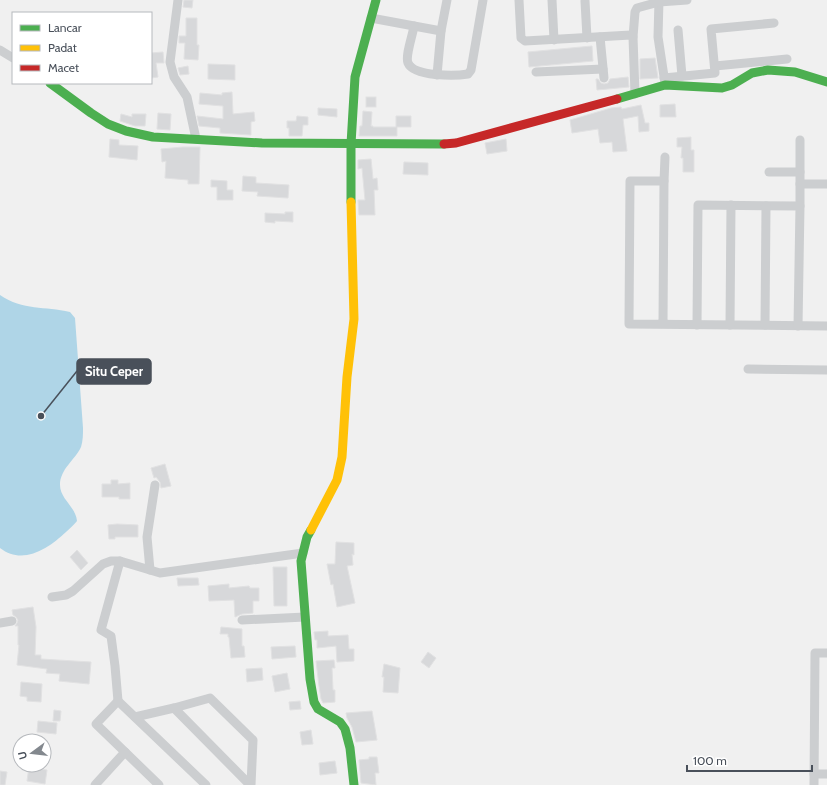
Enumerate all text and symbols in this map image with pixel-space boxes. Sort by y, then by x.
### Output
legend [12,12,152,84]
text: Lancar [48,20,82,35]
text: Padat [48,40,77,55]
text: Macet [48,60,79,75]
callout: Situ Ceper [77,359,151,384]
text: Situ Ceper [85,363,144,379]
north arrow [12,733,52,773]
scale bar [687,747,812,773]
text: U [15,750,30,761]
text: 100 m [693,753,727,768]

